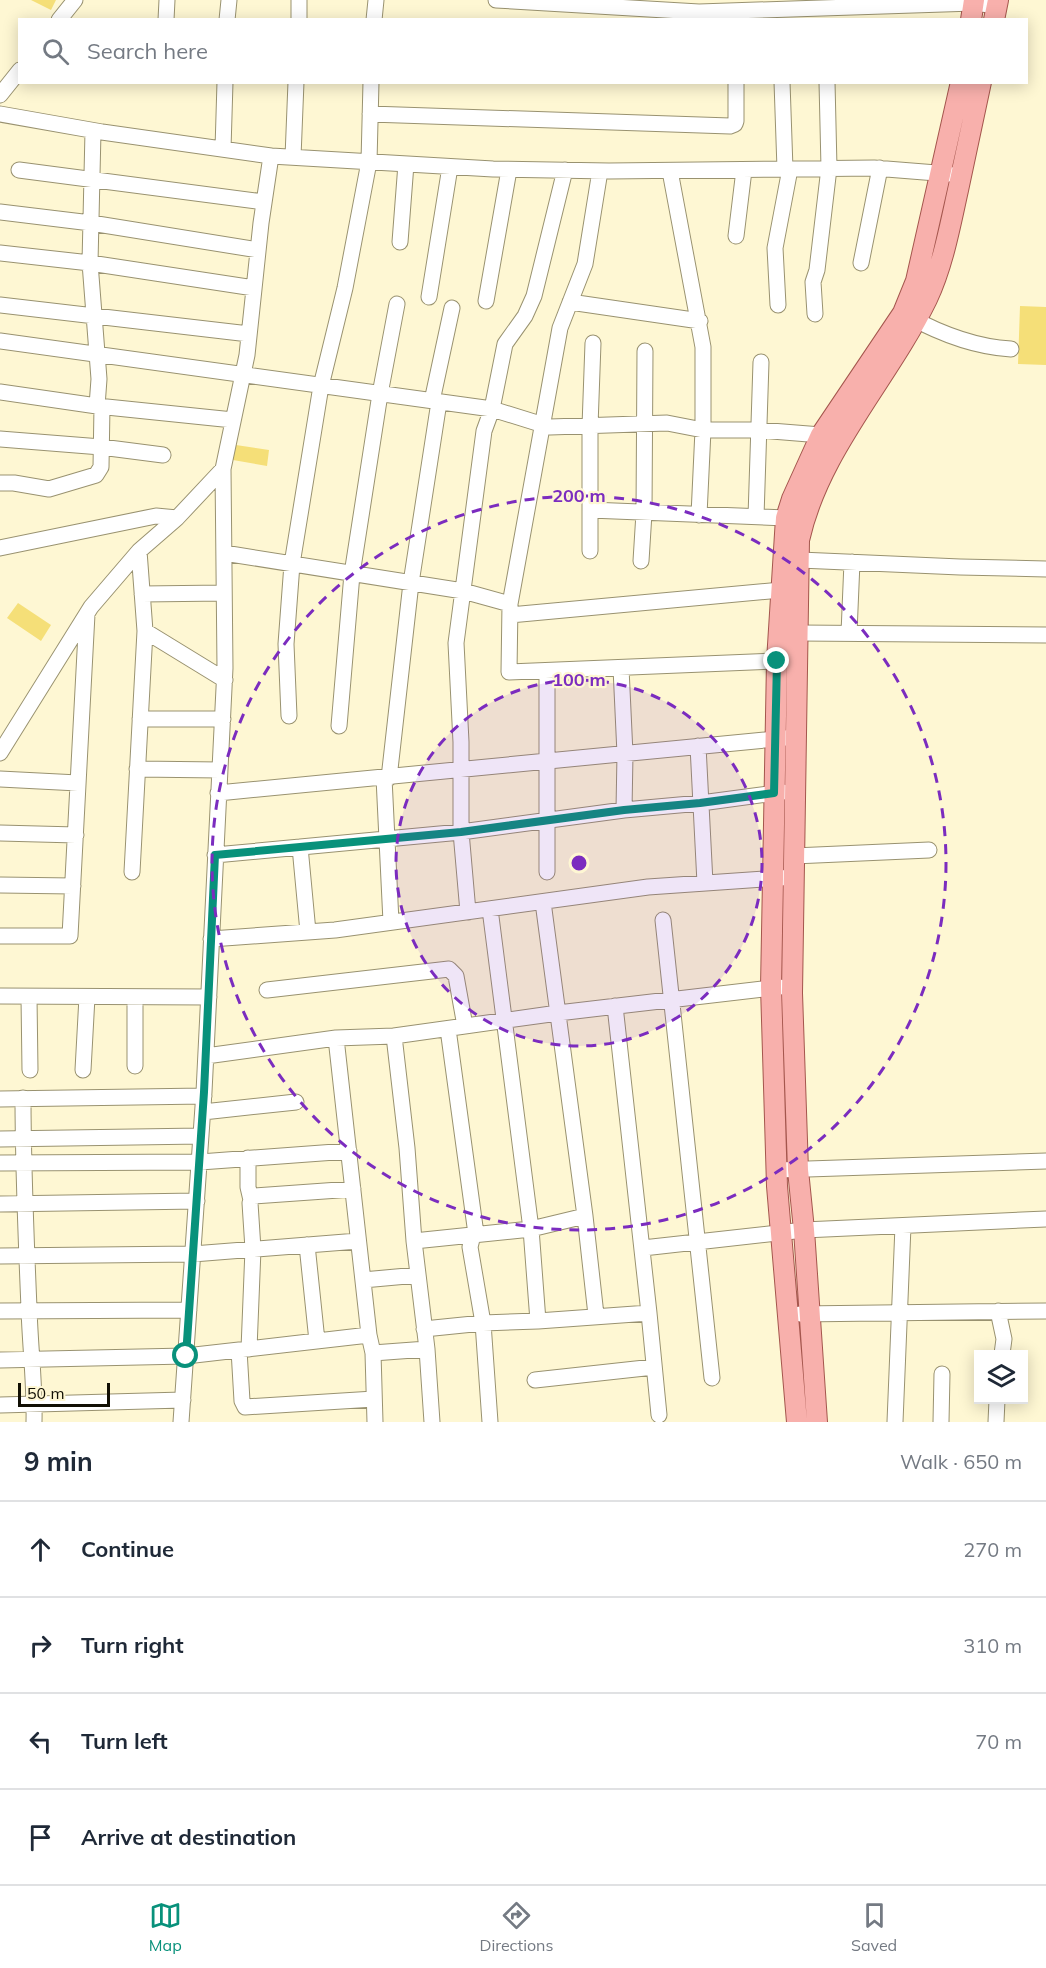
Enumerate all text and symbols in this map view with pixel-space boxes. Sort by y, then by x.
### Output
search box [18,18,1028,84]
icon: search [39,35,72,68]
text: Search here [87,37,208,65]
text: 200 m [552,484,606,507]
route end [763,647,789,673]
text: 100 m [552,668,606,691]
centre of rings [569,853,589,873]
route start [172,1342,198,1368]
map controls [974,1350,1028,1404]
button: layers [974,1350,1028,1404]
scale bar [18,1380,110,1408]
text: 50 m [27,1383,64,1403]
text: 9 min [24,1445,93,1478]
text: Walk · 650 m [900,1449,1022,1474]
icon: ahead [24,1533,57,1566]
text: Continue [81,1535,174,1563]
text: 270 m [963,1537,1022,1562]
icon: right [24,1629,57,1662]
text: Turn right [81,1631,184,1659]
text: 310 m [963,1633,1022,1658]
icon: left [24,1725,57,1758]
text: Turn left [81,1727,168,1755]
text: 70 m [975,1729,1022,1754]
icon: arrive [24,1821,57,1854]
text: Arrive at destination [81,1823,296,1851]
tab: Map [149,1899,182,1955]
tab: Directions [479,1899,553,1955]
tab: Saved [851,1899,897,1955]

